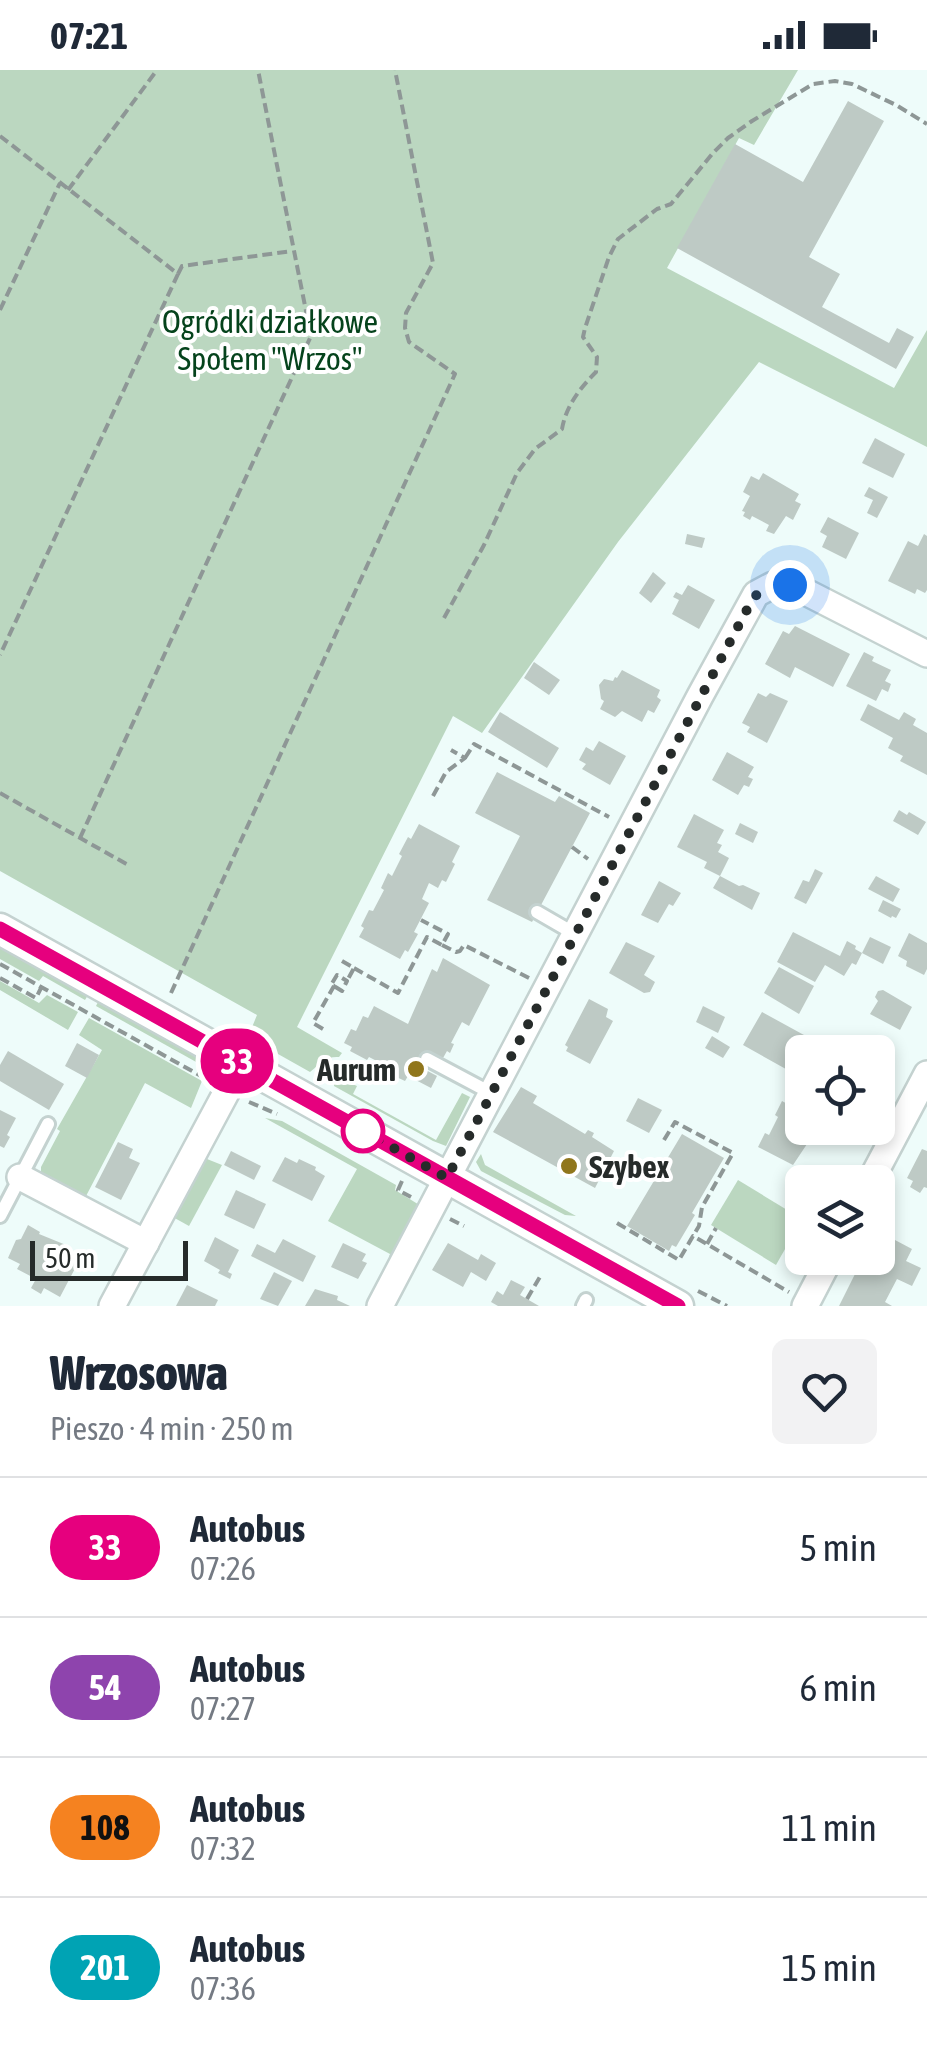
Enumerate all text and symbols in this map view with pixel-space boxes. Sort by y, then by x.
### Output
text: 07:21 [50,14,128,57]
park label: Ogródki działkowe Społem "Wrzos" [162,303,378,377]
your location [765,560,815,610]
line badge: 33 [192,1028,282,1094]
map controls [785,1035,895,1275]
button: locate [785,1035,895,1145]
text: 33 [221,1041,253,1081]
place label: Aurum [316,1051,396,1088]
marker: Aurum [405,1058,427,1080]
unlabelled marker [342,1110,384,1152]
place label: Szybex [589,1148,670,1185]
marker: Szybex [558,1155,580,1177]
button: layers [785,1165,895,1275]
scale bar [30,1236,188,1280]
text: 50 m [45,1242,95,1274]
button: heart [772,1339,877,1444]
text: Wrzosowa [50,1345,228,1400]
text: Pieszo · 4 min · 250 m [50,1410,294,1447]
text: Autobus [190,1507,305,1550]
text: 5 min [799,1526,877,1569]
text: 33 [89,1527,121,1567]
text: 07:26 [190,1550,256,1587]
text: Autobus [190,1647,305,1690]
text: 6 min [799,1666,877,1709]
text: 54 [89,1667,121,1707]
text: 07:27 [190,1690,256,1727]
text: Autobus [190,1787,305,1830]
text: 11 min [782,1806,877,1849]
text: 108 [80,1807,130,1847]
text: 07:32 [190,1830,256,1867]
text: Autobus [190,1927,305,1970]
text: 15 min [782,1946,877,1989]
text: 201 [80,1947,130,1987]
text: 07:36 [190,1970,256,2007]

